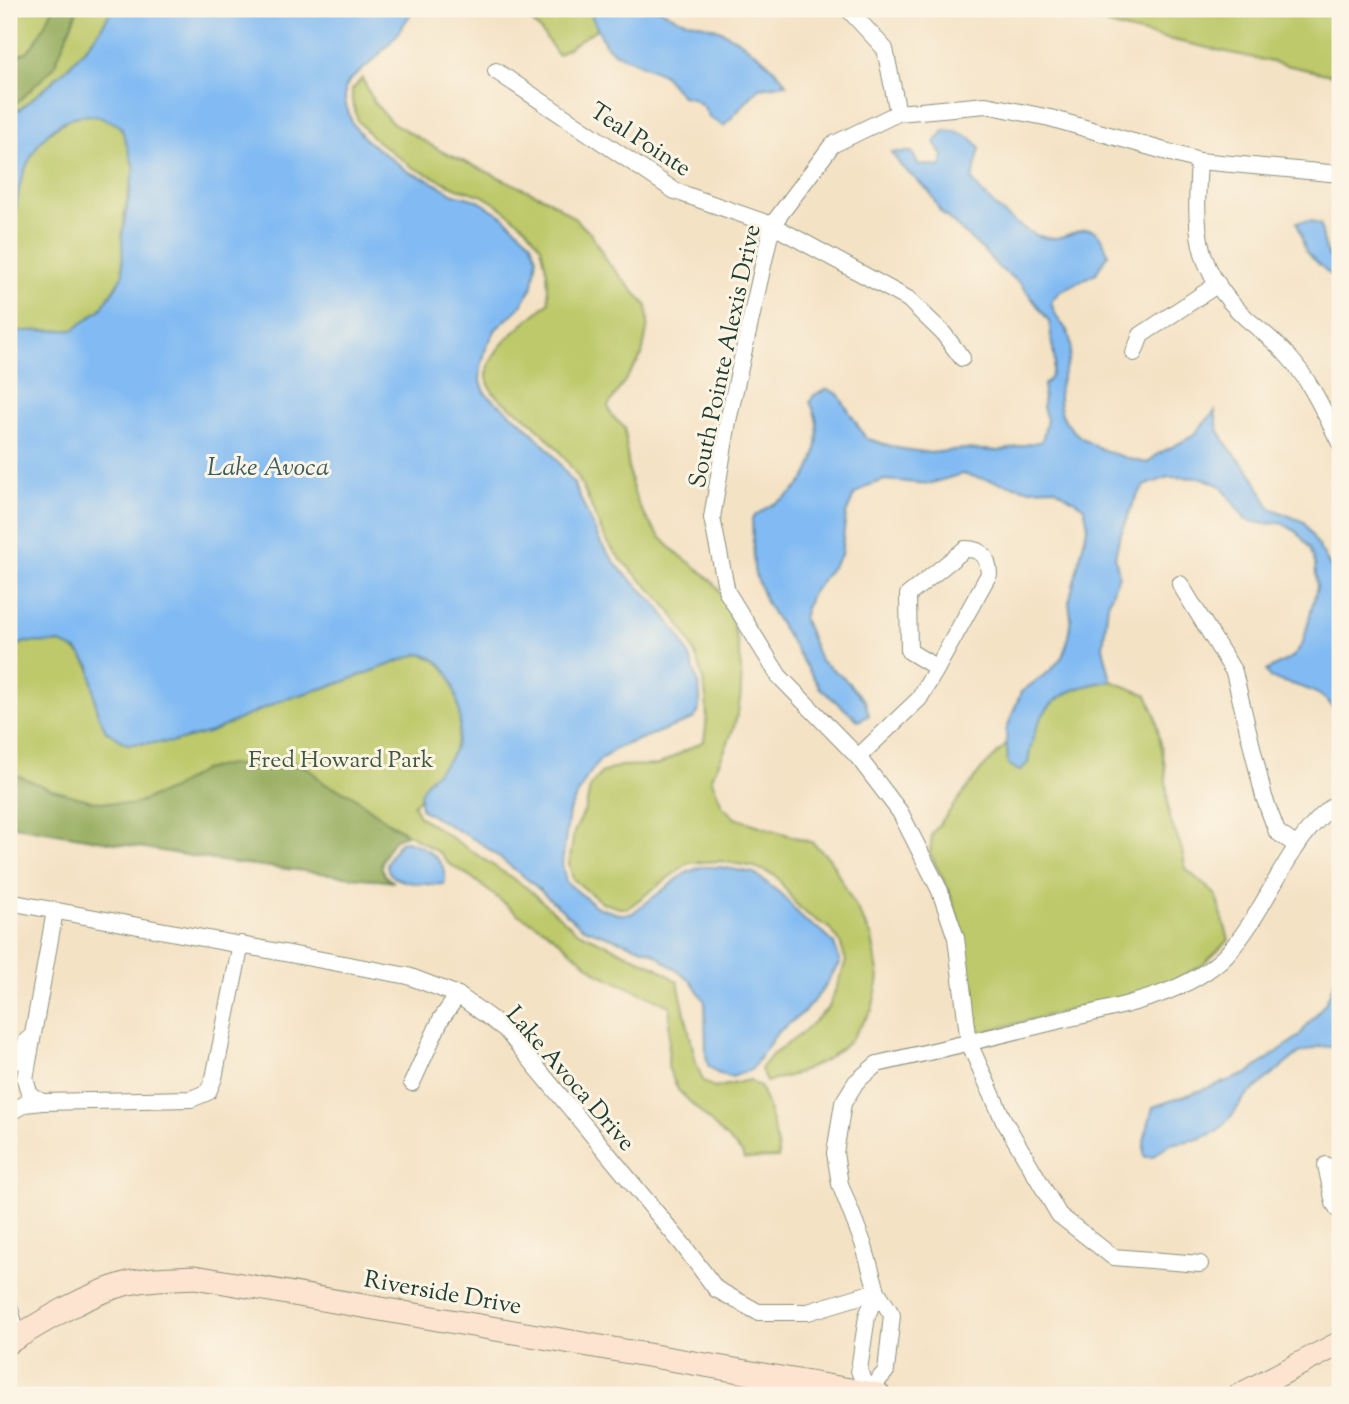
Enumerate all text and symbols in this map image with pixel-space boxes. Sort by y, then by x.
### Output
street label: Teal Pointe [583,95,697,186]
street label: South Pointe Alexis Drive [681,221,771,491]
water label: Lake Avoca [207,450,329,487]
park label: Fred Howard Park [248,744,434,778]
street label: Lake Avoca Drive [497,999,642,1159]
street label: Riverside Drive [361,1263,524,1325]

